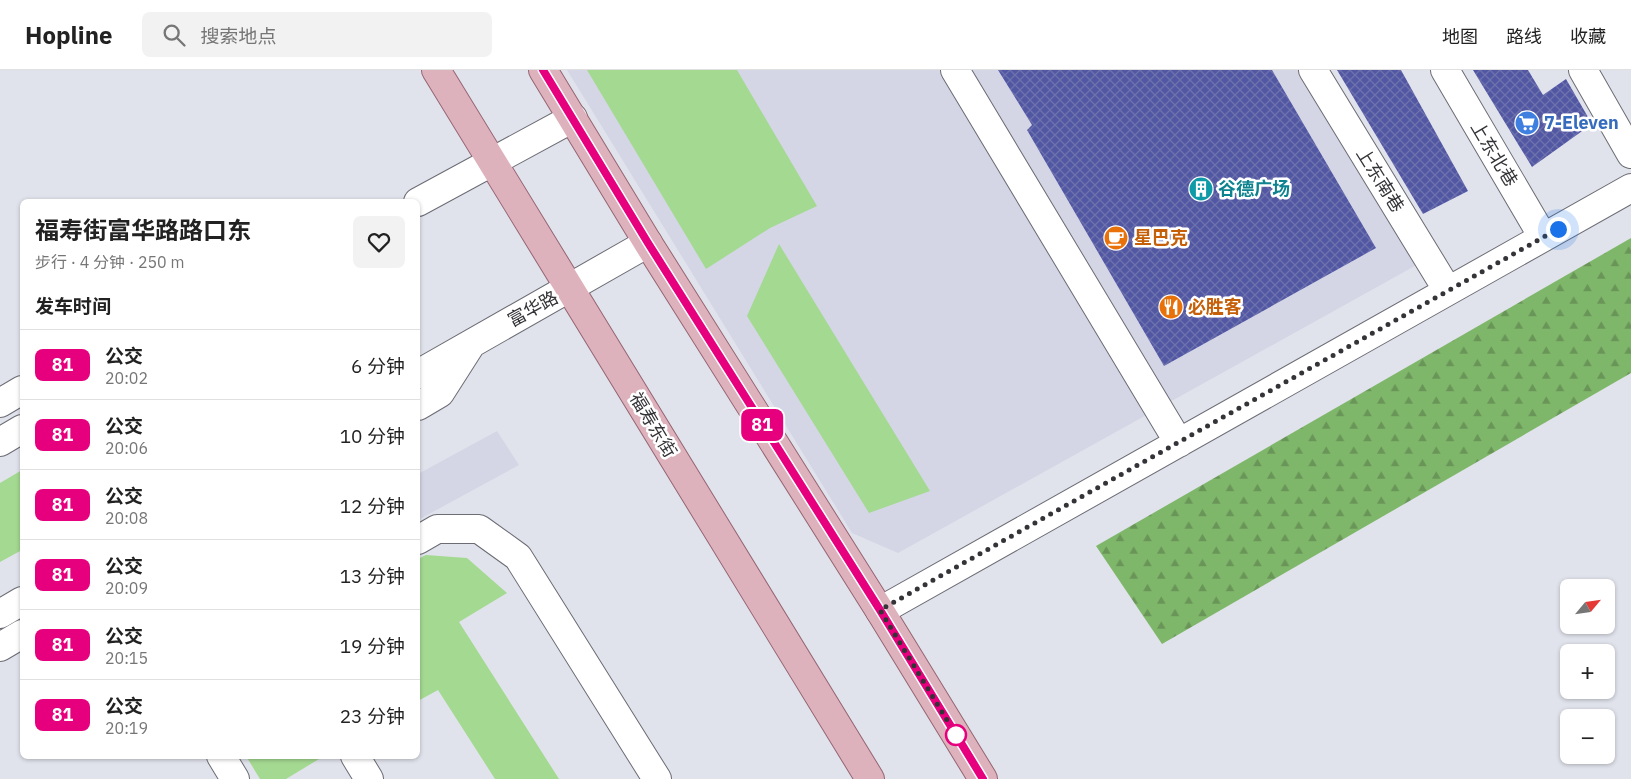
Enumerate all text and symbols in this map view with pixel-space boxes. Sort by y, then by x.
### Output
search box [142,12,492,57]
text: Hopline [25,19,112,51]
icon: search [160,21,188,49]
text: 搜索地点 [200,24,276,48]
text: 地图 [1442,25,1478,48]
text: 路线 [1506,25,1542,48]
text: 收藏 [1570,25,1606,48]
supermarket icon: 7-Eleven [1514,110,1540,136]
place label: 7-Eleven [1544,111,1619,134]
street label: 上东北巷 [1466,117,1523,191]
street label: 上东南巷 [1352,143,1409,216]
building icon: 谷德广场 [1188,176,1214,202]
place label: 谷德广场 [1218,177,1290,200]
text: 福寿街富华路路口东 [35,214,251,246]
button: heart [353,216,405,268]
your location [1546,217,1571,242]
cafe icon: 星巴克 [1103,225,1129,251]
place label: 星巴克 [1134,226,1188,249]
text: 步行 · 4 分钟 · 250 m [35,252,184,272]
street label: 富华路 [504,285,562,332]
text: 发车时间 [35,294,111,318]
restaurant icon: 必胜客 [1158,294,1184,320]
place label: 必胜客 [1188,295,1242,318]
text: 公交 [105,344,143,368]
text: 81 [52,353,73,376]
text: 6 分钟 [351,354,405,378]
text: 20:02 [105,368,148,388]
street label: 福寿东街 [625,388,682,462]
line badge: 81 [740,409,784,441]
text: 81 [751,413,773,436]
text: 公交 [105,414,143,438]
text: 81 [52,423,73,446]
text: 10 分钟 [340,424,405,448]
text: 20:06 [105,438,148,458]
text: 公交 [105,484,143,508]
text: 81 [52,493,73,516]
text: 12 分钟 [340,494,405,518]
text: 20:08 [105,508,148,528]
text: 公交 [105,554,143,578]
text: 81 [52,563,73,586]
text: 13 分钟 [340,564,405,588]
text: 20:09 [105,578,148,598]
north arrow [1560,579,1615,634]
map controls [1560,579,1615,764]
text: 公交 [105,624,143,648]
text: 81 [52,633,73,656]
text: 19 分钟 [340,634,405,658]
button: + [1560,644,1615,699]
text: 20:15 [105,648,148,668]
text: 公交 [105,694,143,718]
text: 81 [52,703,73,726]
text: 23 分钟 [340,704,405,728]
button: − [1560,709,1615,764]
text: 20:19 [105,718,148,738]
unlabelled marker [945,724,967,746]

